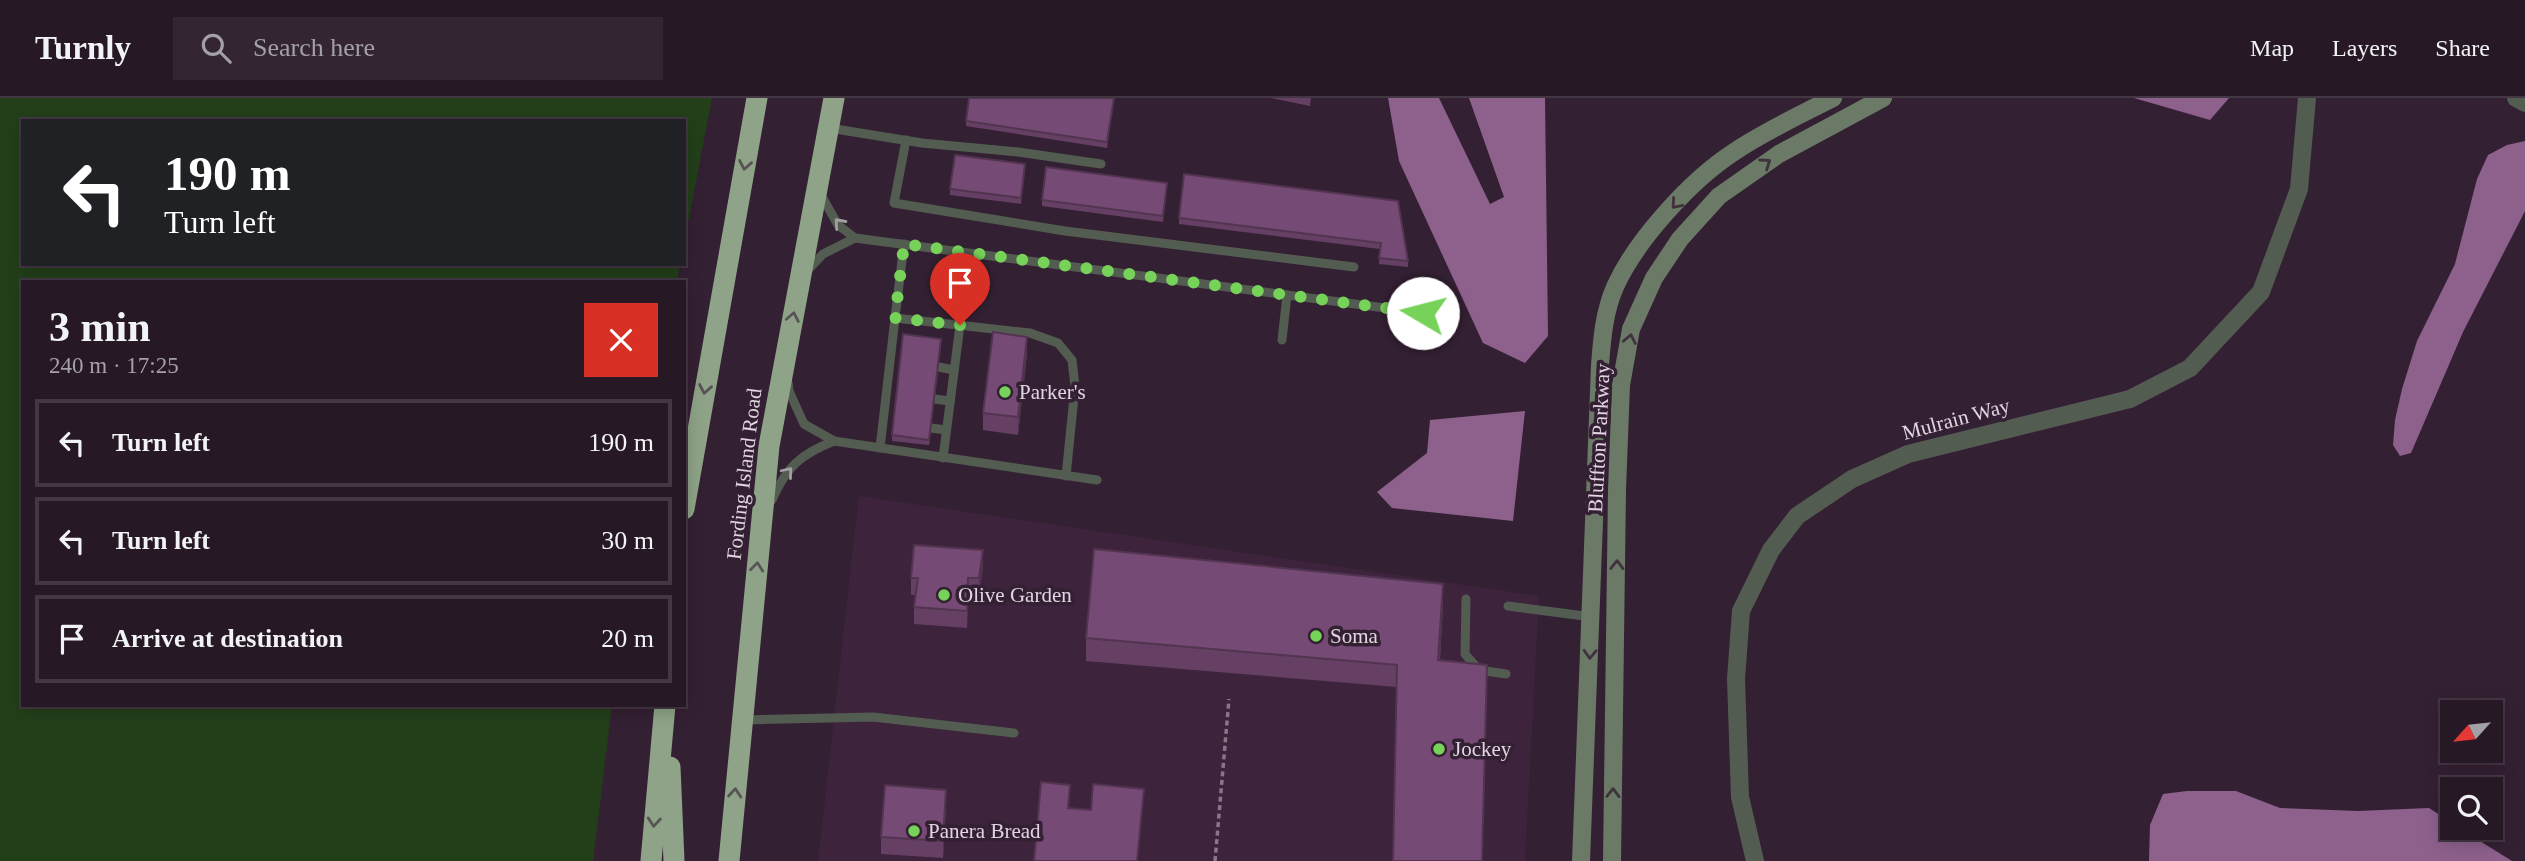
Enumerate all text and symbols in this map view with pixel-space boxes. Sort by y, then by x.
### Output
search box [173,17,663,80]
icon: search [197,29,235,67]
text: Turnly [35,30,131,66]
text: Search here [253,33,375,62]
text: Map [2250,35,2294,61]
text: Layers [2332,35,2397,61]
text: Share [2435,35,2490,61]
text: 190 m [164,146,291,201]
icon: left [49,147,140,238]
one-way arrow [738,159,753,171]
one-way arrow [1758,159,1771,171]
one-way arrow [1672,196,1684,209]
text: Turn left [164,204,276,240]
one-way arrow [835,218,847,231]
pin [930,253,990,325]
icon: arrive [941,264,979,302]
position arrow [1386,276,1460,350]
button: close [584,303,658,377]
text: 3 min [49,304,151,350]
one-way arrow [785,311,800,323]
one-way arrow [1621,333,1636,345]
text: 240 m · 17:25 [49,353,179,378]
street label: Bluffton Parkway [1583,362,1615,513]
place label: Parker's [1019,380,1086,404]
one-way arrow [699,383,714,395]
marker: Parker's [997,384,1013,400]
street label: Fording Island Road [722,386,766,561]
street label: Mulrain Way [1900,393,2013,445]
icon: left [53,424,91,462]
text: Turn left [112,428,210,457]
text: 190 m [588,428,654,457]
one-way arrow [779,467,792,480]
icon: left [53,522,91,560]
text: Turn left [112,526,210,555]
text: 30 m [601,526,654,555]
one-way arrow [1609,560,1625,570]
one-way arrow [749,561,764,572]
place label: Olive Garden [958,583,1072,607]
marker: Olive Garden [936,587,952,603]
icon: arrive [53,620,91,658]
text: Arrive at destination [112,624,343,653]
text: 20 m [601,624,654,653]
place label: Soma [1330,624,1379,648]
marker: Soma [1308,628,1324,644]
one-way arrow [1583,649,1598,660]
north arrow [2440,700,2502,763]
map controls [2440,700,2503,840]
place label: Jockey [1453,737,1512,761]
marker: Jockey [1431,741,1447,757]
button: search [2440,777,2503,840]
one-way arrow [727,787,742,798]
one-way arrow [1605,787,1621,798]
one-way arrow [647,817,662,828]
place label: Panera Bread [928,819,1041,843]
marker: Panera Bread [906,823,922,839]

